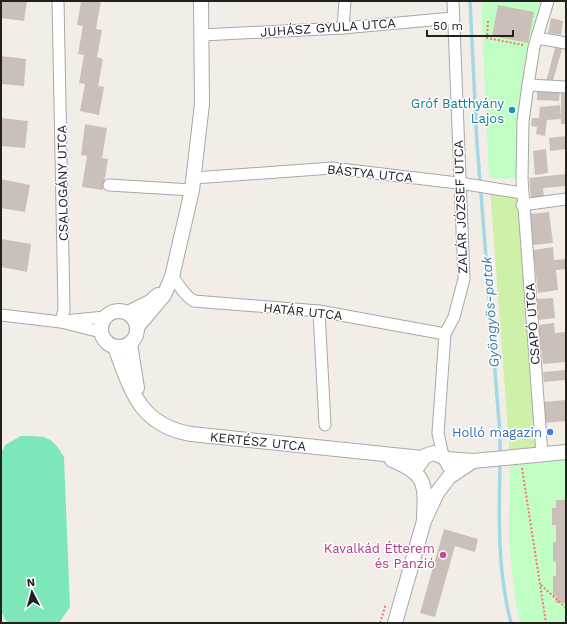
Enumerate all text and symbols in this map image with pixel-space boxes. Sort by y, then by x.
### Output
scale bar [427,12,513,38]
street label: JUHÁSZ GYULA UTCA [260,14,397,40]
text: 50 m [433,19,463,33]
place label: Gróf Batthyány Lajos [411,96,504,126]
marker: Gróf Batthyány Lajos [507,105,517,115]
street label: CSALOGÁNY UTCA [53,124,71,241]
street label: ZALÁR JÓZSEF UTCA [450,139,470,274]
street label: BÁSTYA UTCA [326,161,414,185]
water label: Gyöngyös-patak [478,255,502,368]
street label: CSAPÓ UTCA [521,282,543,365]
street label: HATÁR UTCA [263,299,344,323]
place label: Holló magazin [452,425,542,440]
marker: Holló magazin [545,427,555,437]
street label: KERTÉSZ UTCA [209,428,307,454]
place label: Kavalkád Étterem és Panzió [324,540,435,571]
marker: Kavalkád Étterem és Panzió [438,550,448,560]
north arrow [12,572,52,612]
text: N [26,576,36,589]

